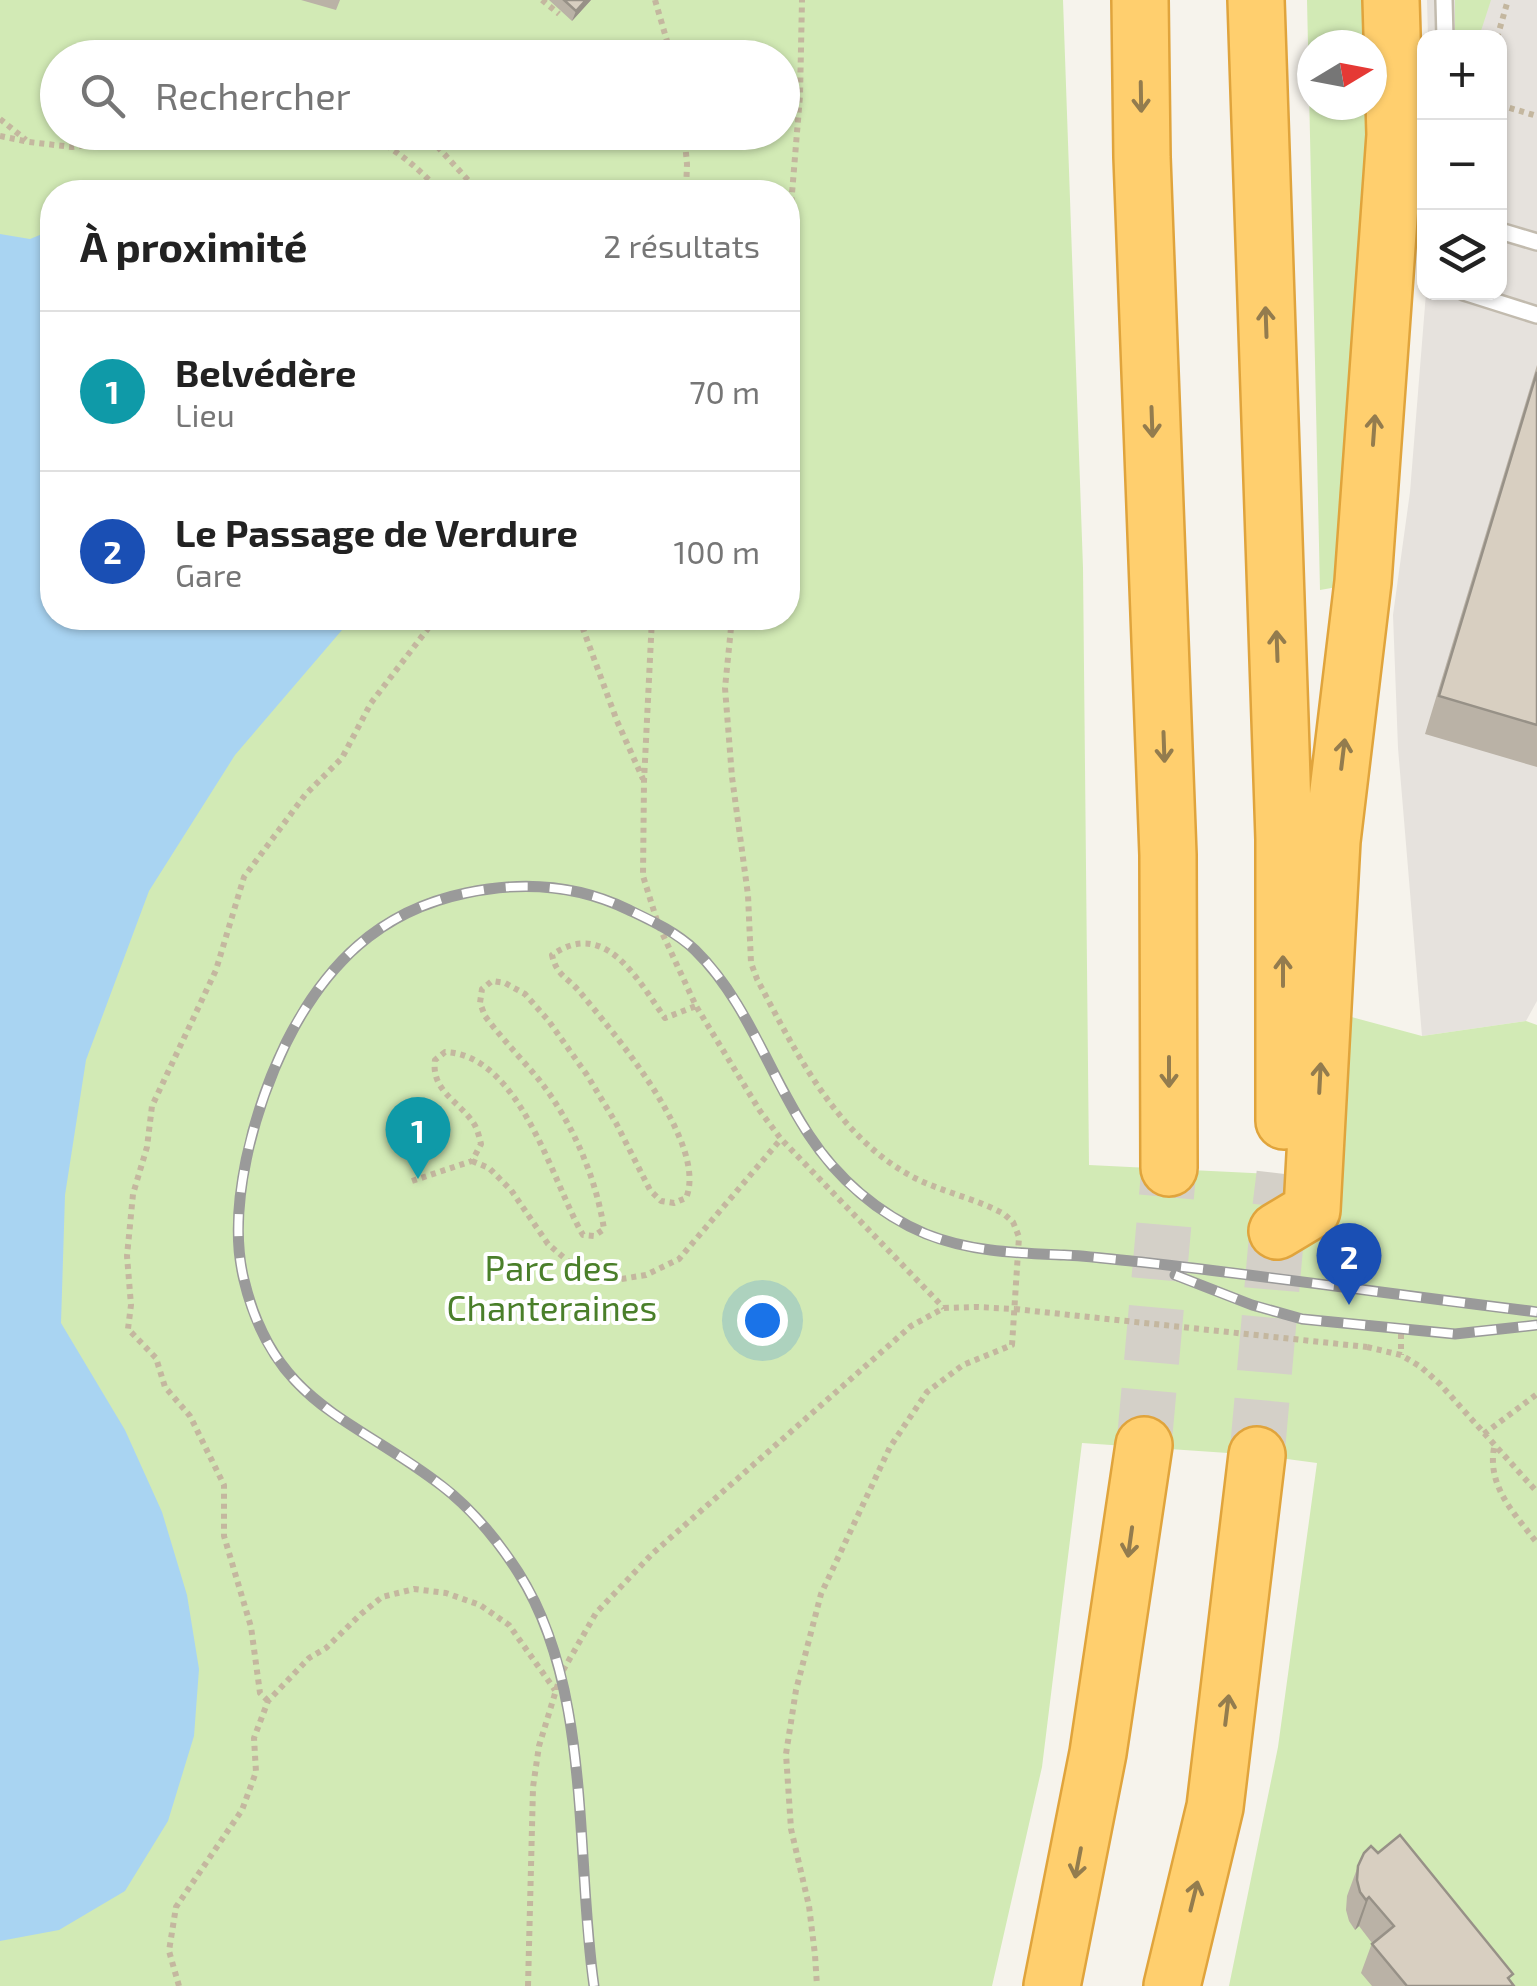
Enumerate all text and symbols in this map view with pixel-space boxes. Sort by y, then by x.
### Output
north arrow [1297,30,1387,120]
map controls [1417,30,1507,300]
button: + [1417,30,1507,120]
search box [40,40,800,150]
icon: search [75,68,130,123]
text: Rechercher [155,72,351,118]
one-way arrow [1132,81,1151,113]
button: − [1417,120,1507,210]
button: layers [1417,210,1507,300]
text: À proximité [80,220,307,270]
text: 2 résultats [603,226,760,264]
one-way arrow [1256,306,1275,338]
text: Belvédère [175,349,356,395]
text: 1 [106,372,119,410]
text: 70 m [689,372,760,410]
text: Lieu [175,395,235,433]
one-way arrow [1143,406,1162,438]
one-way arrow [1365,415,1384,447]
text: Le Passage de Verdure [175,509,578,555]
text: 2 [103,532,122,570]
text: 100 m [674,532,760,570]
text: Gare [175,555,242,593]
one-way arrow [1268,631,1287,663]
one-way arrow [1155,731,1174,763]
one-way arrow [1334,738,1353,770]
one-way arrow [1274,956,1292,988]
one-way arrow [1160,1054,1178,1087]
one-way arrow [1311,1062,1330,1094]
pin: 1 [386,1096,450,1179]
pin: 2 [1316,1222,1382,1305]
park label: Parc des Chanteraines [447,1246,657,1328]
your location [737,1295,788,1346]
one-way arrow [1120,1525,1138,1557]
one-way arrow [1218,1694,1237,1727]
one-way arrow [1067,1846,1086,1878]
one-way arrow [1186,1881,1204,1913]

